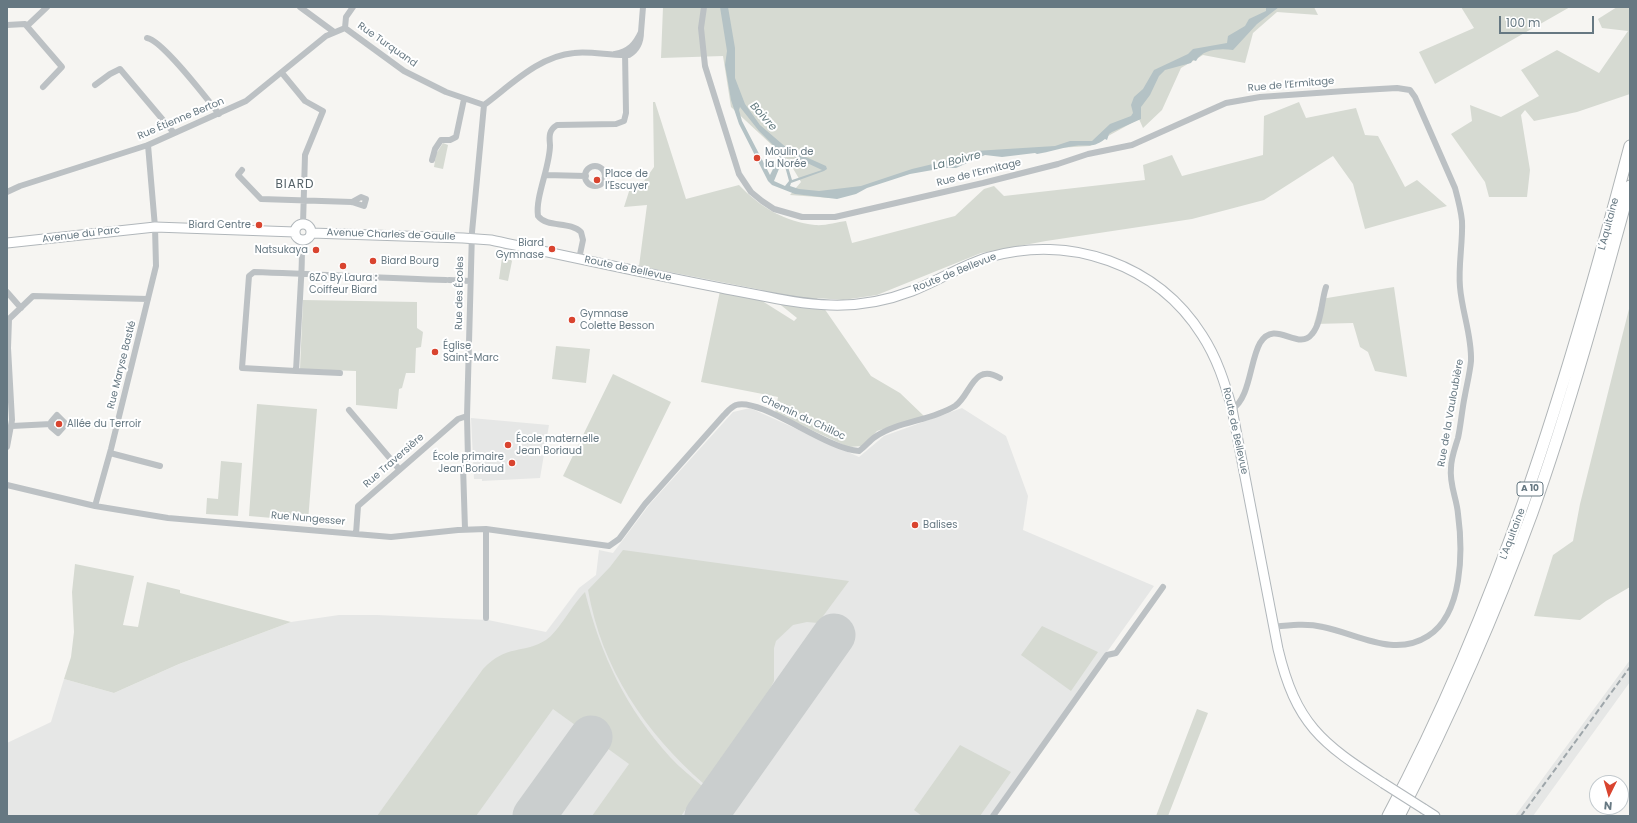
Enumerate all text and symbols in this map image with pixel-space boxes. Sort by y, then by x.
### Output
scale bar [1501,8,1596,34]
text: 100 m [1506,14,1540,31]
street label: Rue Turquand [355,20,419,70]
street label: Rue de l’Ermitage [1247,75,1335,95]
street label: Rue Étienne Berton [136,95,226,143]
water label: Boivre [747,100,779,134]
place label: Moulin de la Norée [765,146,813,170]
water label: La Boivre [932,149,982,173]
marker: Moulin de la Norée [752,153,762,163]
street label: Rue de l’Ermitage [936,157,1022,189]
place label: Place de l’Escuyer [605,168,648,192]
marker: Place de l’Escuyer [592,175,602,185]
district label: BIARD [275,178,315,192]
street label: L'Aquitaine [1596,196,1622,252]
place label: Biard Centre [189,219,251,231]
marker: Biard Centre [254,220,264,230]
street label: Avenue du Parc [41,224,121,246]
street label: Avenue Charles de Gaulle [326,227,456,243]
place label: Biard Gymnase [496,237,544,260]
place label: Natsukaya [255,244,308,256]
marker: Biard Gymnase [547,244,557,254]
marker: Natsukaya [311,245,321,255]
street label: Route de Bellevue [912,251,998,295]
street label: Route de Bellevue [583,254,673,284]
place label: Biard Bourg [381,255,439,267]
marker: Biard Bourg [368,256,378,266]
street label: Rue des Écoles [453,256,467,330]
marker: 6Zo By Laura : Coiffeur Biard [338,261,348,271]
place label: 6Zo By Laura : Coiffeur Biard [309,272,377,296]
place label: Gymnase Colette Besson [580,308,654,332]
marker: Gymnase Colette Besson [567,315,577,325]
street label: Rue Maryse Bastié [105,320,139,410]
place label: Église Saint-Marc [443,340,499,364]
marker: Église Saint-Marc [430,347,440,357]
street label: Rue de la Vauloubière [1436,358,1466,468]
street label: Route de Bellevue [1220,386,1250,476]
street label: Chemin du Chilloc [759,393,847,443]
place label: Allée du Terroir [67,418,141,430]
marker: Allée du Terroir [54,419,64,429]
street label: Rue Traversière [361,431,427,491]
place label: École maternelle Jean Boriaud [516,433,599,456]
marker: École maternelle Jean Boriaud [503,440,513,450]
place label: École primaire Jean Boriaud [433,451,504,474]
marker: École primaire Jean Boriaud [507,458,517,468]
road number: A 10 [1517,482,1543,496]
street label: L'Aquitaine [1498,507,1528,561]
street label: Rue Nungesser [270,510,346,528]
place label: Balises [923,519,957,531]
marker: Balises [910,520,920,530]
north arrow [1589,775,1629,815]
text: N [1603,798,1613,814]

